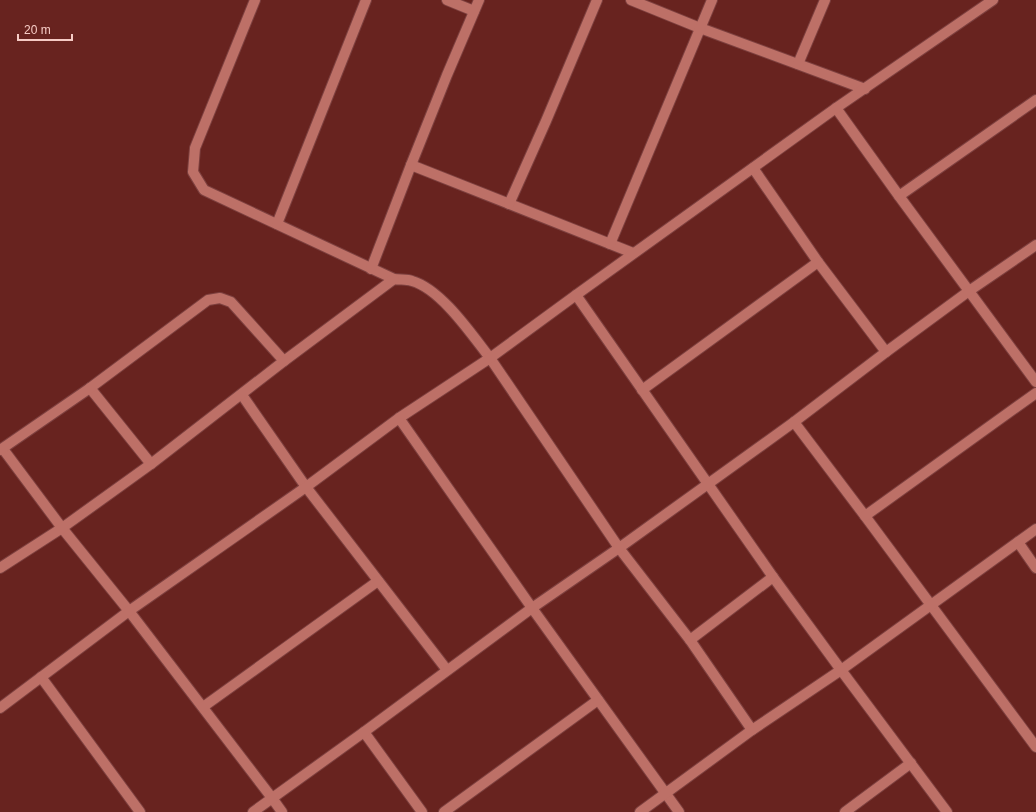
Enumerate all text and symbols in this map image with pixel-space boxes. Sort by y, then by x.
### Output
scale bar [18,16,72,42]
text: 20 m [24,23,51,37]

